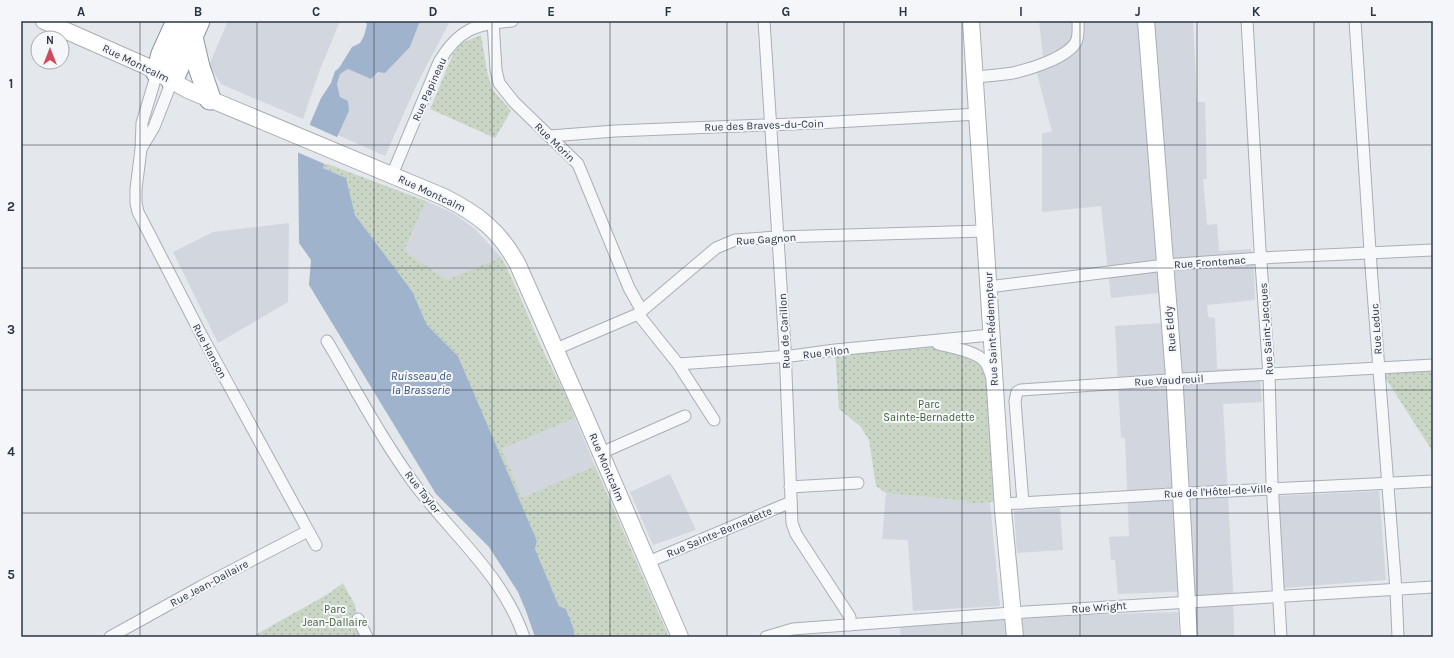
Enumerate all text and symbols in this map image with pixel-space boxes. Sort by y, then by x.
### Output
text: A [77,4,85,19]
text: B [194,4,202,19]
text: C [312,4,320,19]
text: D [429,4,438,19]
text: E [547,4,555,19]
text: F [664,4,672,19]
text: G [782,4,790,19]
text: H [898,4,908,19]
text: I [1019,4,1023,19]
text: J [1135,4,1141,19]
text: K [1252,4,1261,19]
text: L [1370,4,1377,19]
north arrow [30,30,70,70]
text: N [46,34,54,47]
street label: Rue Montcalm [100,42,171,85]
street label: Rue Papineau [410,55,449,123]
text: 1 [9,76,13,91]
street label: Rue des Braves-du-Coin [704,117,824,134]
street label: Rue Morin [532,120,577,165]
street label: Rue Montcalm [396,172,468,215]
text: 2 [7,199,15,214]
street label: Rue Gagnon [735,231,797,248]
street label: Rue Frontenac [1174,253,1247,272]
street label: Rue Saint-Rédempteur [982,272,1001,386]
street label: Rue Saint-Jacques [1257,282,1276,376]
street label: Rue de Carillon [776,293,793,369]
street label: Rue Leduc [1368,303,1385,355]
street label: Rue Eddy [1162,305,1179,352]
text: 3 [7,322,15,337]
street label: Rue Hanson [190,322,229,381]
street label: Rue Pilon [802,343,850,362]
water label: Ruisseau de la Brasserie [391,369,452,397]
street label: Rue Vaudreuil [1134,372,1204,389]
park label: Parc Sainte-Bernadette [883,398,975,424]
street label: Rue Montcalm [586,431,627,503]
text: 4 [7,444,15,459]
street label: Rue Taylor [402,468,443,516]
street label: Rue de l'Hôtel-de-Ville [1164,482,1273,501]
street label: Rue Sainte-Bernadette [665,504,774,561]
street label: Rue Jean-Dallaire [168,557,251,610]
text: 5 [7,567,15,582]
street label: Rue Wright [1071,599,1127,616]
park label: Parc Jean-Dallaire [302,603,368,629]

